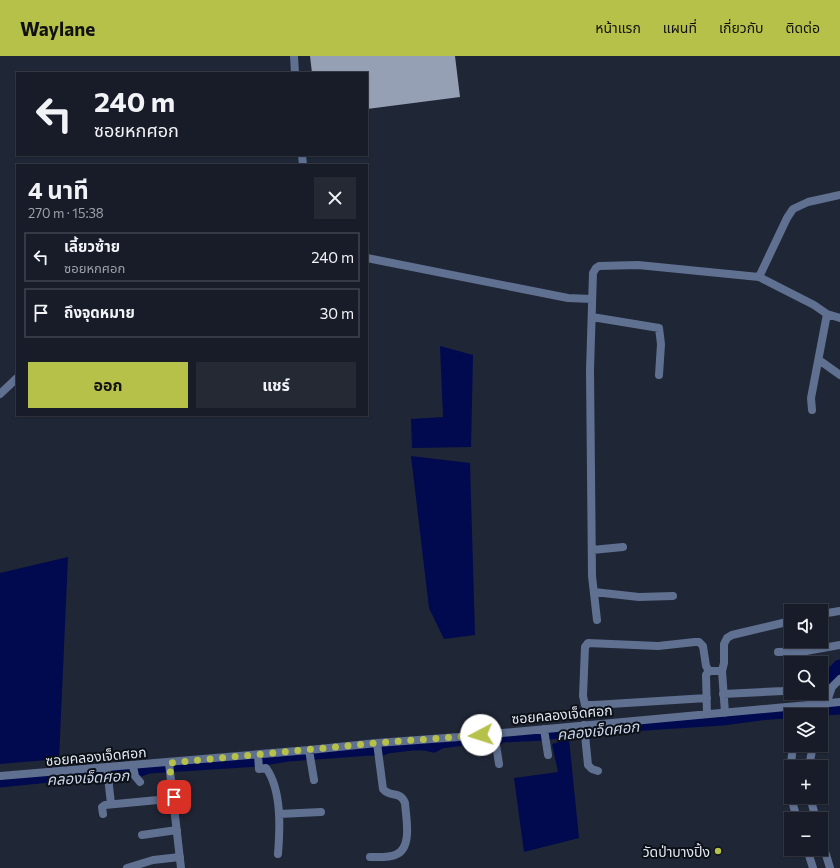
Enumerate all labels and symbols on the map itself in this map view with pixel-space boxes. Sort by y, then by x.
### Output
street label: ซอยคลองเจ็ดศอก [511,701,613,727]
position arrow [460,714,502,756]
water label: คลองเจ็ดศอก [556,717,641,743]
street label: ซอยคลองเจ็ดศอก [45,743,147,769]
water label: คลองเจ็ดศอก [46,766,131,788]
pin [157,780,191,814]
place label: วัดป่าบางปิ้ง [643,842,710,860]
marker: วัดป่าบางปิ้ง [713,846,723,856]

